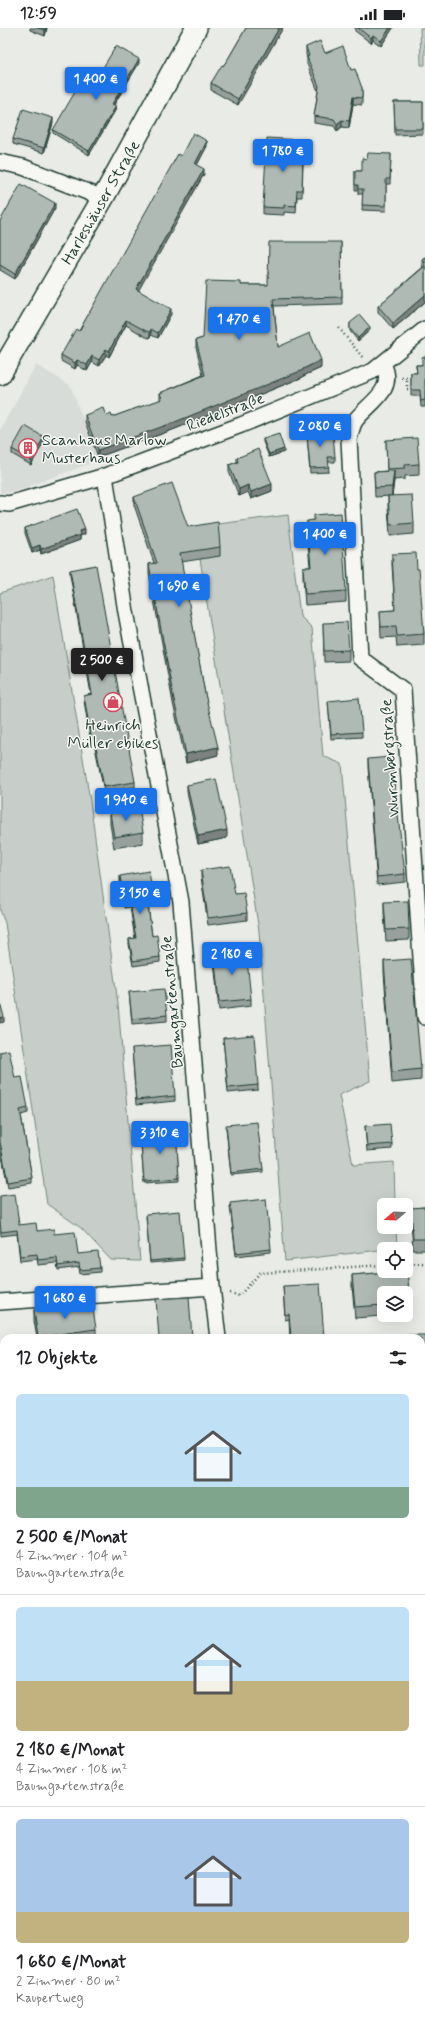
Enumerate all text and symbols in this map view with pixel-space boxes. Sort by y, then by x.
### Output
text: 12:59 [20,4,57,24]
pin: 1 400 € [59,67,133,101]
text: 1 400 € [74,71,118,88]
street label: Harleshäuser Straße [57,137,146,269]
pin: 1 780 € [246,139,320,173]
text: 1 780 € [262,143,304,160]
pin: 1 470 € [202,307,276,341]
text: 1 470 € [217,311,261,328]
street label: Riedelstraße [184,388,268,437]
pin: 2 080 € [283,414,357,448]
text: 2 080 € [298,418,342,435]
place label: Scanhaus Marlow Musterhaus [42,430,167,469]
building icon: Scanhaus Marlow Musterhaus [17,437,39,459]
pin: 1 400 € [288,522,362,556]
text: 1 400 € [303,526,347,543]
pin: 1 690 € [142,574,216,608]
text: 1 690 € [158,578,200,595]
pin: 2 500 € [65,648,139,682]
text: 2 500 € [80,652,124,669]
shop icon: Heinrich Müller ebikes [102,691,124,713]
street label: Wurmbergstraße [376,698,406,818]
place label: Heinrich Müller ebikes [68,715,158,754]
pin: 1 940 € [89,788,163,822]
text: 1 940 € [104,792,148,809]
pin: 3 150 € [103,881,177,915]
text: 3 150 € [119,885,161,902]
street label: Baumgartenstraße [156,934,190,1069]
pin: 2 180 € [195,942,269,976]
text: 2 180 € [211,946,253,963]
pin: 3 310 € [123,1121,197,1155]
text: 3 310 € [140,1125,180,1142]
north arrow [377,1198,413,1234]
map controls [377,1198,413,1322]
button: locate [377,1242,413,1278]
pin: 1 680 € [28,1286,102,1320]
button: layers [377,1286,413,1322]
text: 1 680 € [44,1290,86,1307]
text: 12 Objekte [16,1347,97,1369]
icon: filters [387,1347,409,1369]
icon: home [177,1420,249,1492]
text: 2 500 €/Monat [16,1526,128,1548]
text: 4 Zimmer · 104 m² [16,1548,128,1565]
text: Baumgartenstraße [16,1565,124,1582]
icon: home [177,1633,249,1705]
text: 2 180 €/Monat [16,1739,125,1761]
text: 4 Zimmer · 108 m² [16,1761,127,1778]
text: Baumgartenstraße [16,1778,124,1795]
icon: home [177,1845,249,1917]
text: 1 680 €/Monat [16,1951,126,1973]
text: 2 Zimmer · 80 m² [16,1973,121,1990]
text: Kaupertweg [16,1990,83,2007]

